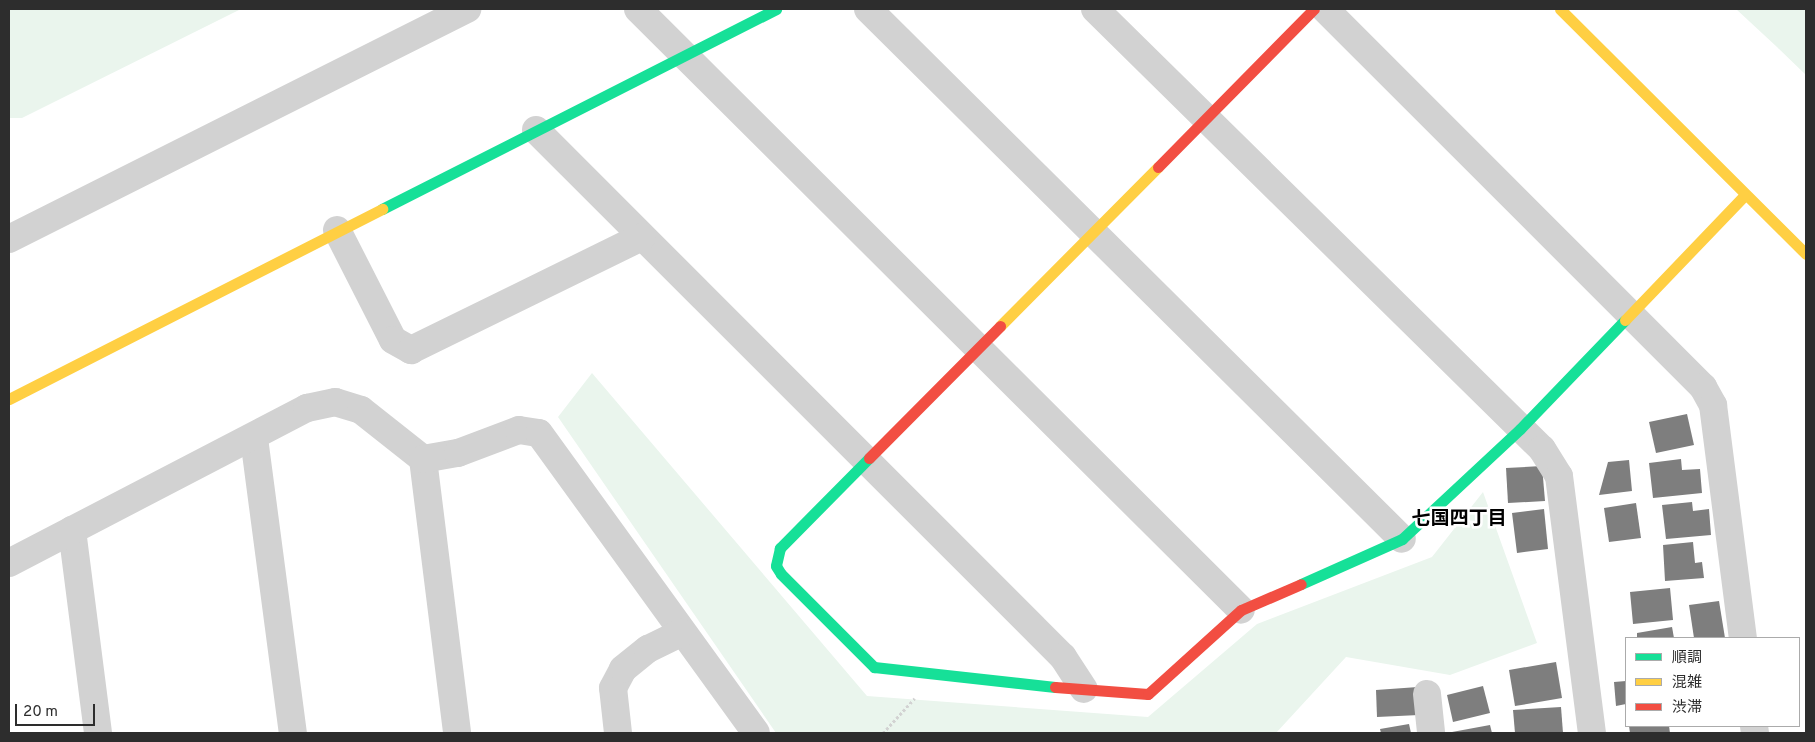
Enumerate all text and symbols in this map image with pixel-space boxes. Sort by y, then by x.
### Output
district label: 七国四丁目 [1412,509,1506,531]
legend [1625,637,1800,727]
text: 順調 [1672,649,1702,668]
text: 混雑 [1672,674,1702,693]
scale bar [18,694,98,726]
text: 渋滞 [1672,699,1702,718]
text: 20 m [23,703,58,722]

